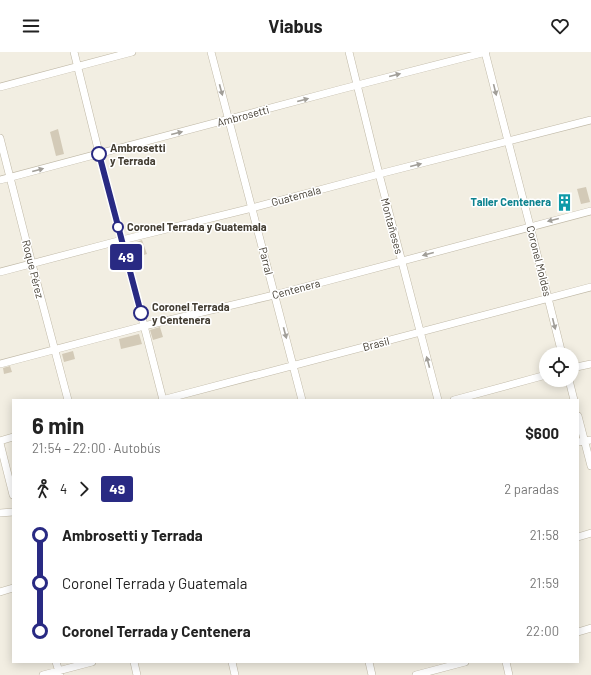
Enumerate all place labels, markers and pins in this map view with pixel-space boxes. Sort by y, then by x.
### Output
place label: Ambrosetti y Terrada [110,141,166,167]
marker: Ambrosetti y Terrada [91,146,107,162]
building icon: Taller Centenera [554,192,574,212]
place label: Taller Centenera [471,195,551,208]
place label: Coronel Terrada y Guatemala [127,220,267,233]
marker: Coronel Terrada y Guatemala [112,221,124,233]
place label: Coronel Terrada y Centenera [152,300,230,326]
marker: Coronel Terrada y Centenera [133,305,149,321]

